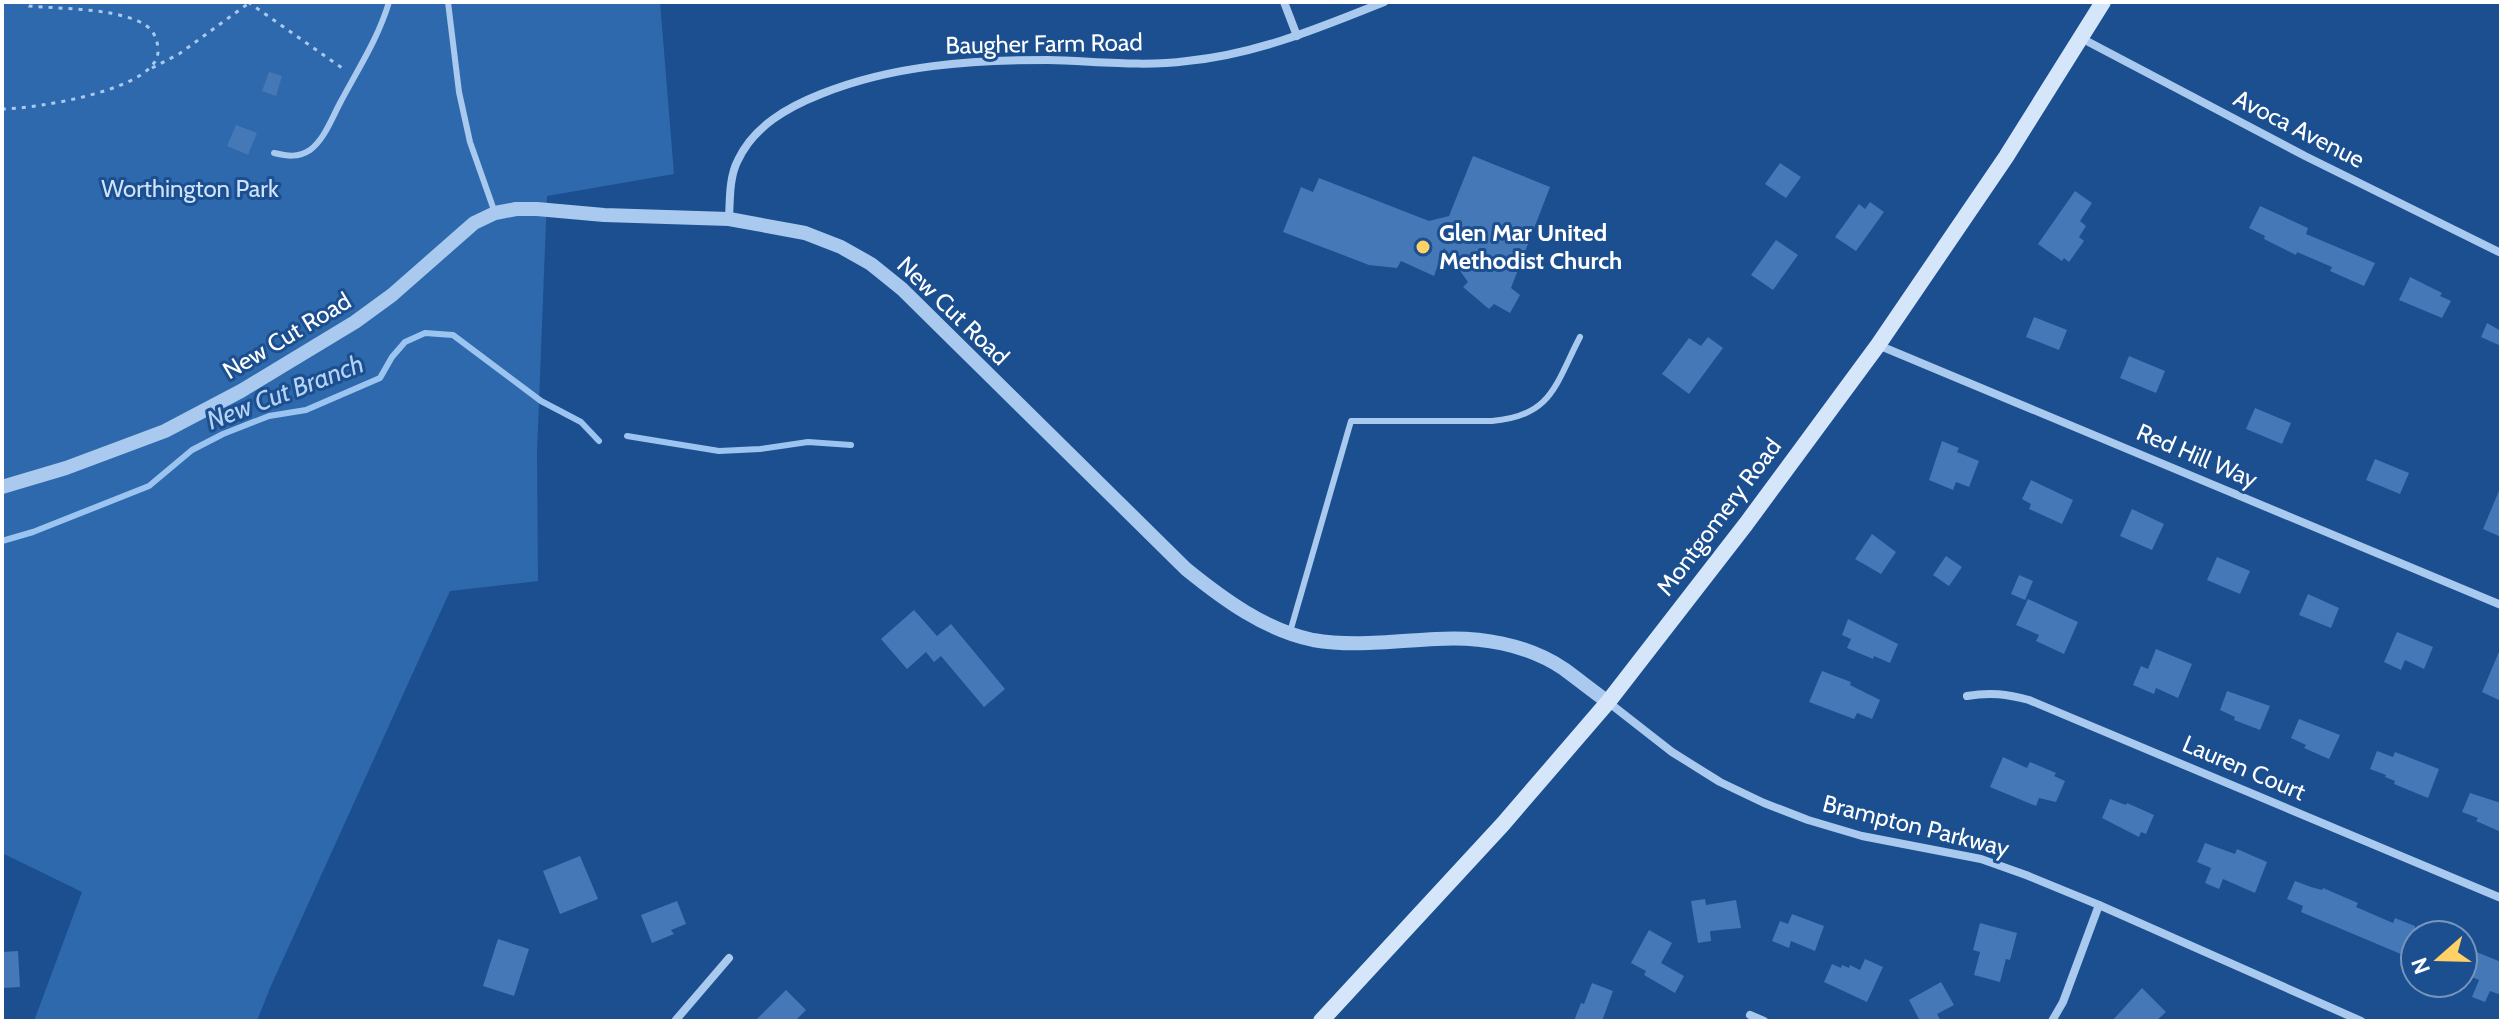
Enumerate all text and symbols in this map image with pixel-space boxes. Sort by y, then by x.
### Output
street label: Baugher Farm Road [945,27,1143,60]
street label: Avoca Avenue [2229,83,2369,174]
park label: Worthington Park [101,174,279,203]
place label: Glen Mar United Methodist Church [1439,218,1622,275]
marker: Glen Mar United Methodist Church [1414,238,1432,256]
street label: New Cut Road [891,250,1015,371]
street label: New Cut Road [217,286,356,385]
water label: New Cut Branch [202,347,368,437]
street label: Red Hill Way [2132,417,2262,494]
street label: Montgomery Road [1650,432,1787,601]
street label: Lauren Court [2179,729,2310,806]
street label: Brampton Parkway [1820,788,2012,863]
north arrow [2399,919,2479,999]
text: N [2405,954,2436,978]

